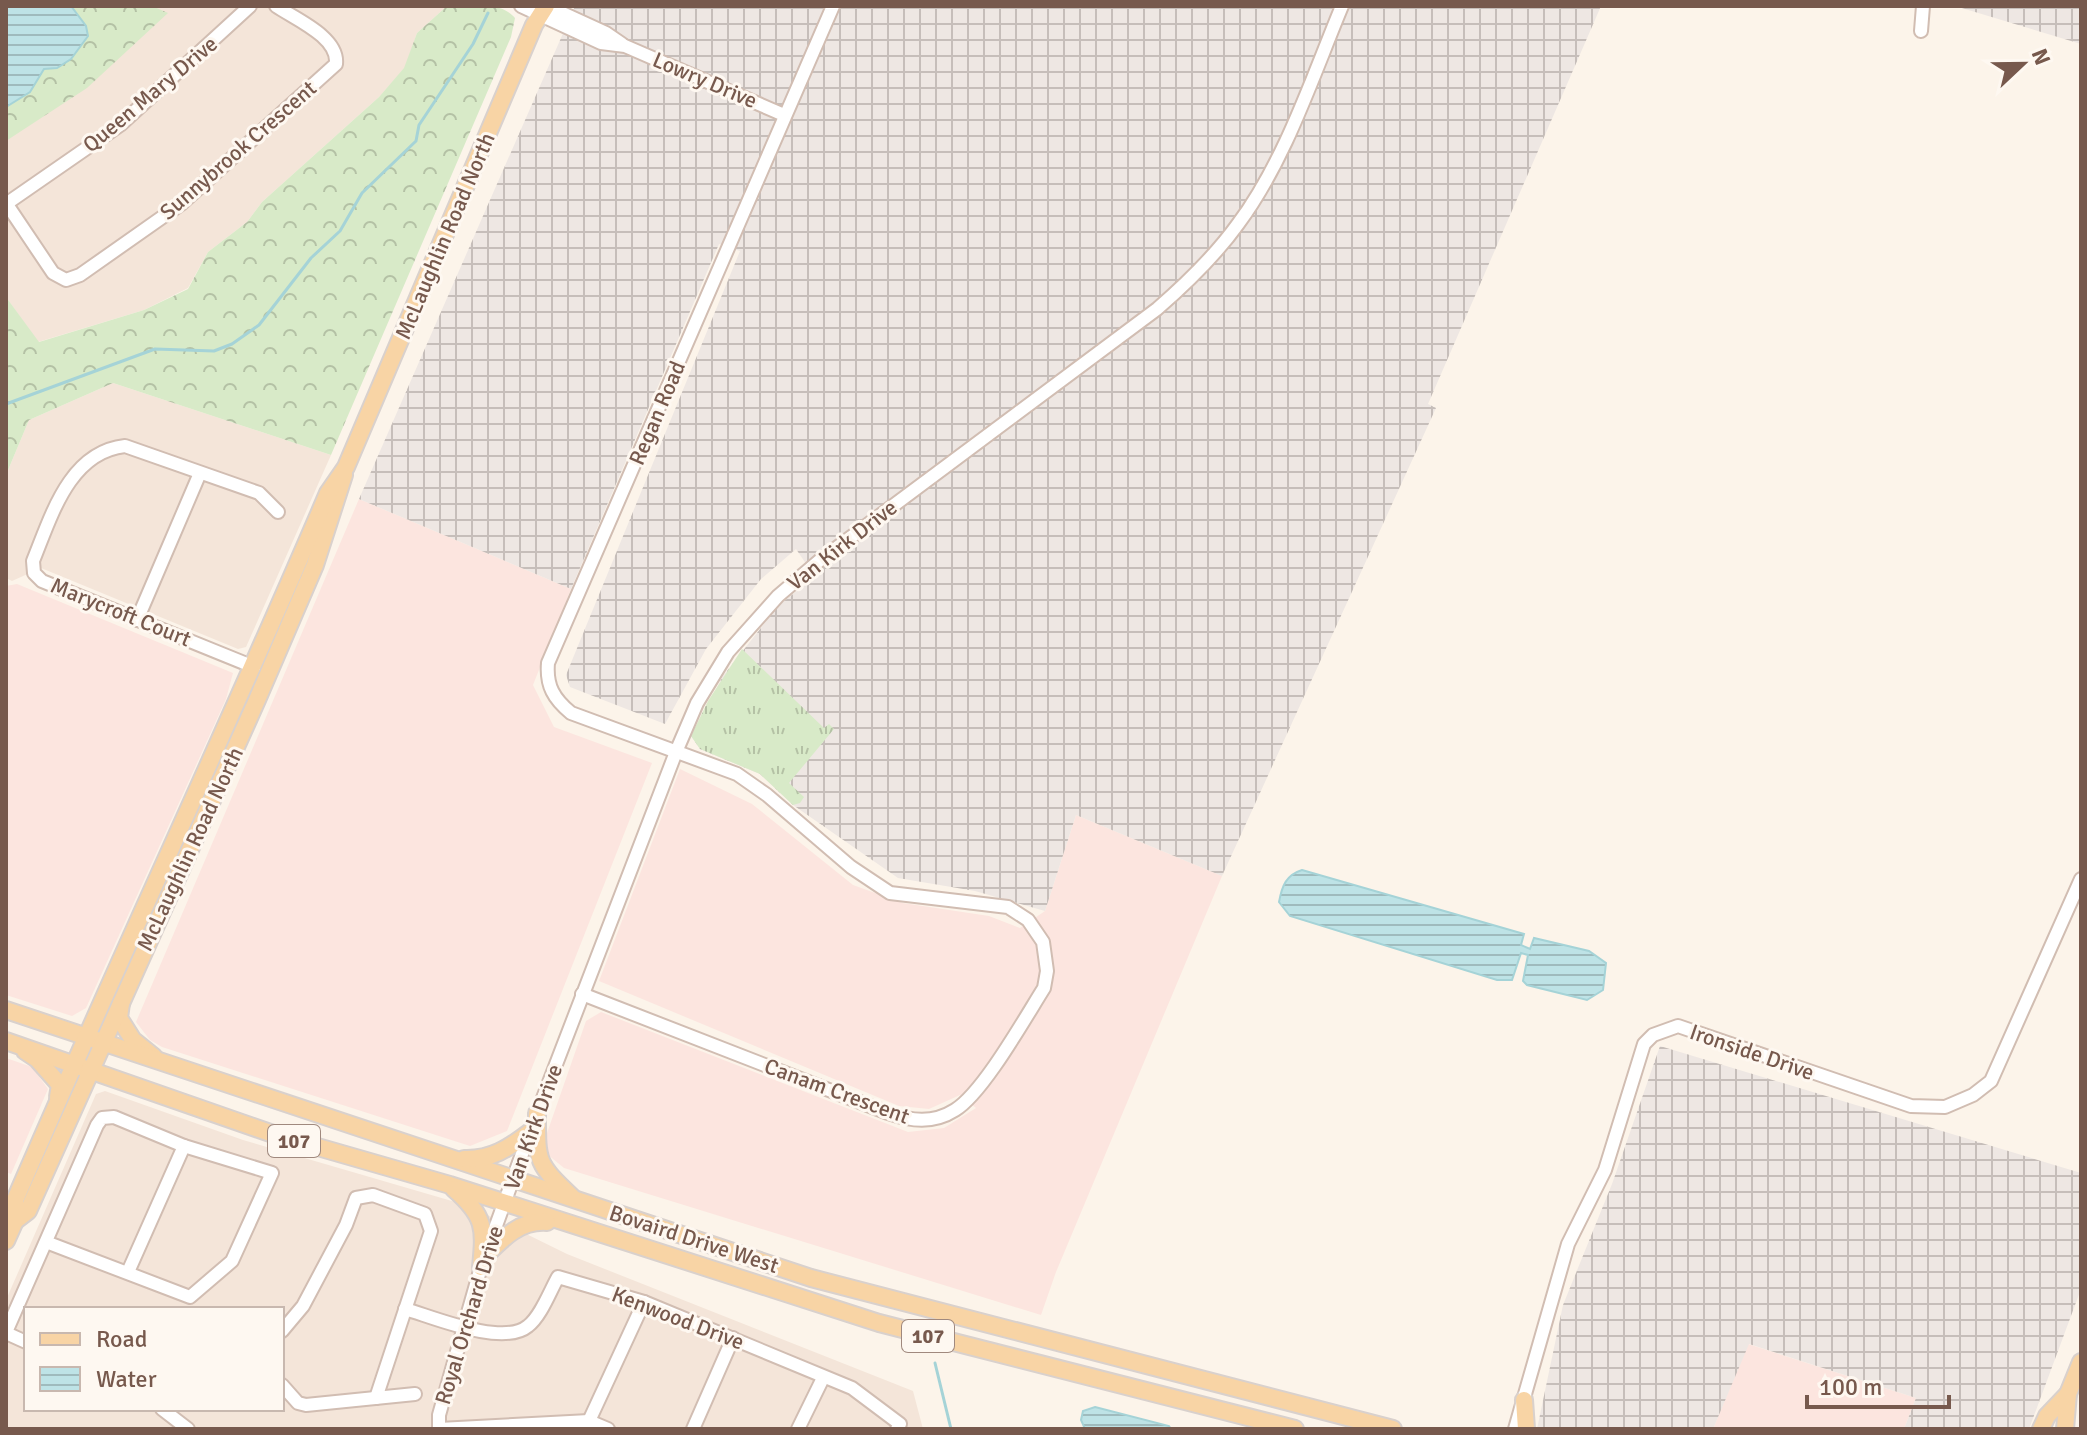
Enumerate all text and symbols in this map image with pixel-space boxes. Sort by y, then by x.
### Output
north arrow [1983,24,2063,104]
street label: Queen Mary Drive [77,30,223,158]
text: N [2026,45,2056,69]
street label: Lowry Drive [649,46,761,114]
street label: Sunnybrook Crescent [154,74,322,225]
street label: McLaughlin Road North [389,129,501,343]
street label: Regan Road [623,357,691,469]
street label: Van Kirk Drive [782,494,902,596]
street label: Marycroft Court [47,572,195,653]
street label: McLaughlin Road North [131,743,249,955]
street label: Ironside Drive [1686,1018,1818,1086]
street label: Canam Crescent [761,1052,914,1130]
street label: Van Kirk Drive [498,1060,568,1194]
road number: 107 [268,1125,320,1157]
street label: Bovaird Drive West [606,1199,782,1279]
street label: Royal Orchard Drive [429,1222,509,1408]
street label: Kenwood Drive [608,1280,748,1356]
legend [24,1307,284,1411]
road number: 107 [902,1320,954,1352]
text: Road [96,1324,147,1354]
scale bar [1807,1359,1949,1409]
text: Water [96,1364,157,1394]
text: 100 m [1819,1372,1882,1402]

